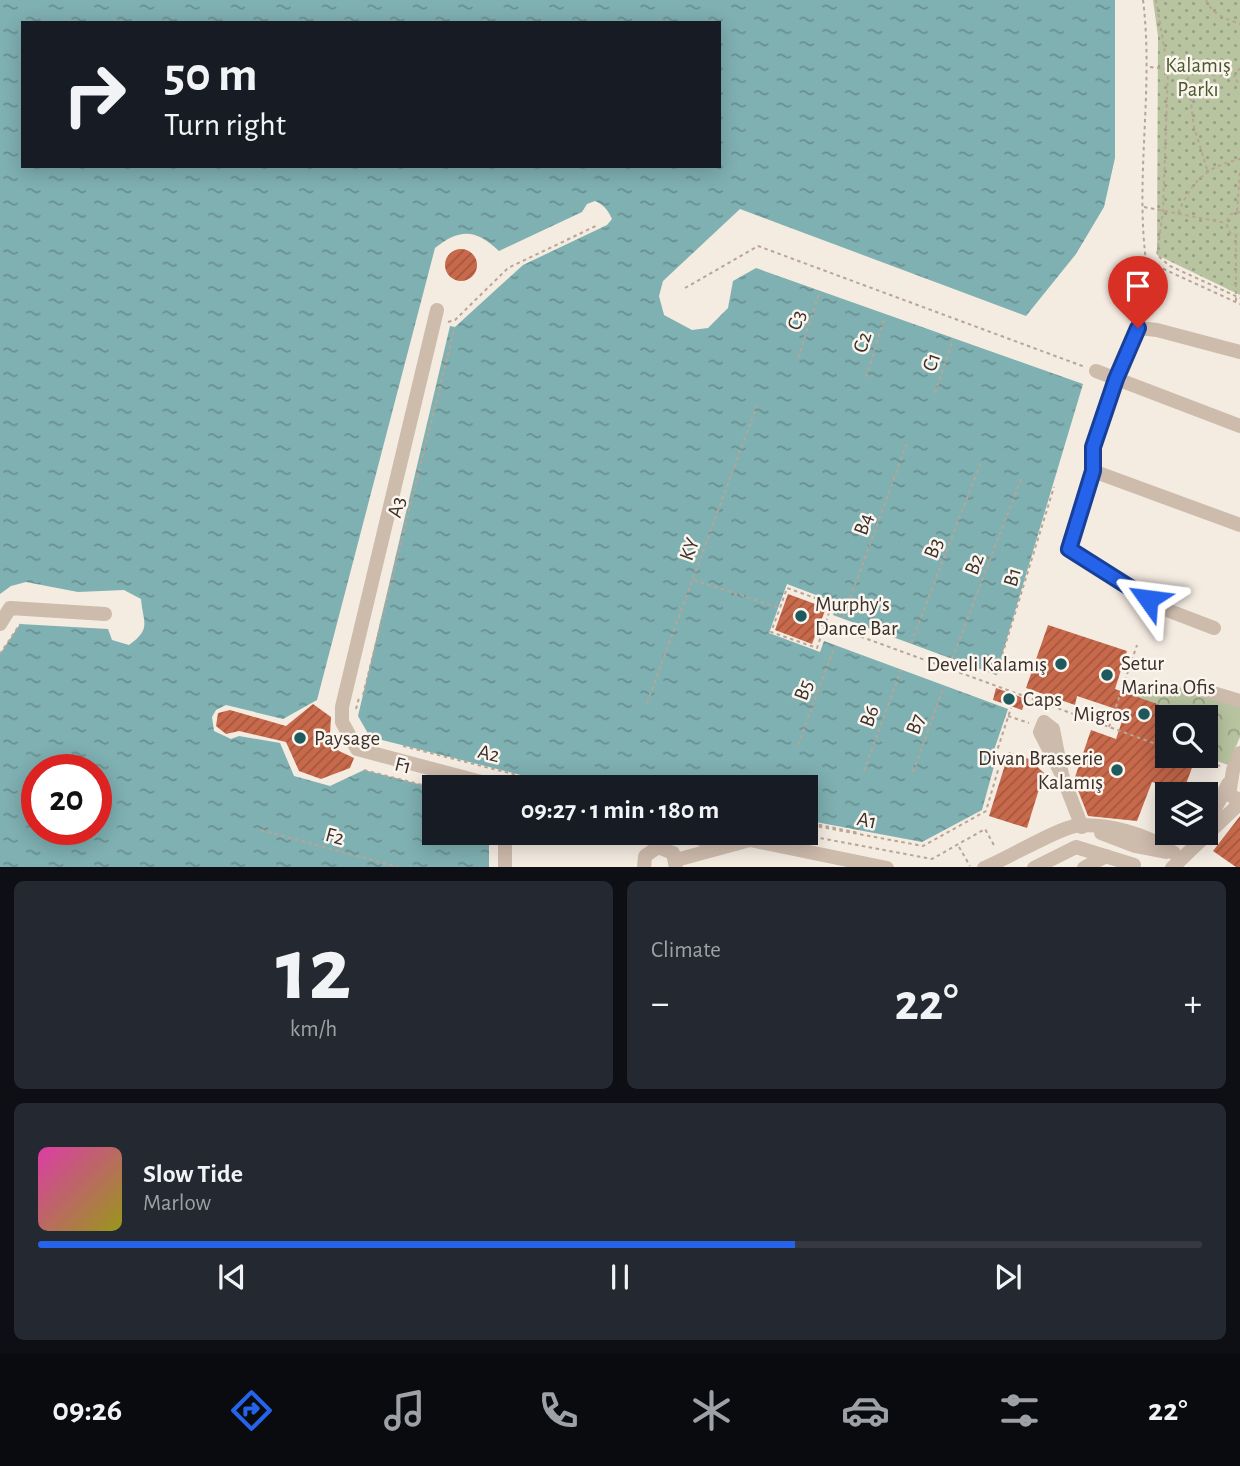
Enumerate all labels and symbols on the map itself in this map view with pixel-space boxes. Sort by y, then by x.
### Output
park label: Kalamış Parkı [1165,55,1231,100]
pin [1108,256,1168,328]
street label: C3 [783,307,810,333]
street label: C2 [849,329,876,355]
street label: C1 [919,350,944,374]
street label: A3 [384,494,409,520]
street label: B4 [850,511,877,538]
street label: KY [676,535,703,563]
street label: B3 [920,535,947,561]
street label: B2 [961,551,988,578]
position arrow [1111,562,1185,636]
street label: B1 [1000,565,1025,589]
place label: Murphy's Dance Bar [815,594,898,639]
marker: Murphy's Dance Bar [793,608,809,624]
place label: Setur Marina Ofis [1121,653,1215,698]
place label: Develi Kalamış [926,654,1047,675]
marker: Develi Kalamış [1053,656,1069,672]
marker: Setur Marina Ofis [1099,667,1115,683]
street label: B5 [790,677,817,703]
place label: Caps [1023,689,1062,710]
marker: Caps [1001,691,1017,707]
street label: B6 [856,703,883,730]
place label: Migros [1073,704,1130,725]
marker: Migros [1136,706,1152,722]
street label: B7 [902,711,929,737]
place label: Paysage [314,728,380,749]
marker: Paysage [292,730,308,746]
street label: A2 [476,741,502,766]
place label: Divan Brasserie Kalamış [978,748,1103,793]
street label: F1 [392,753,413,778]
speed limit sign: 20 [21,754,112,845]
marker: Divan Brasserie Kalamış [1109,762,1125,778]
street label: A1 [855,808,879,833]
street label: F2 [323,824,347,849]

